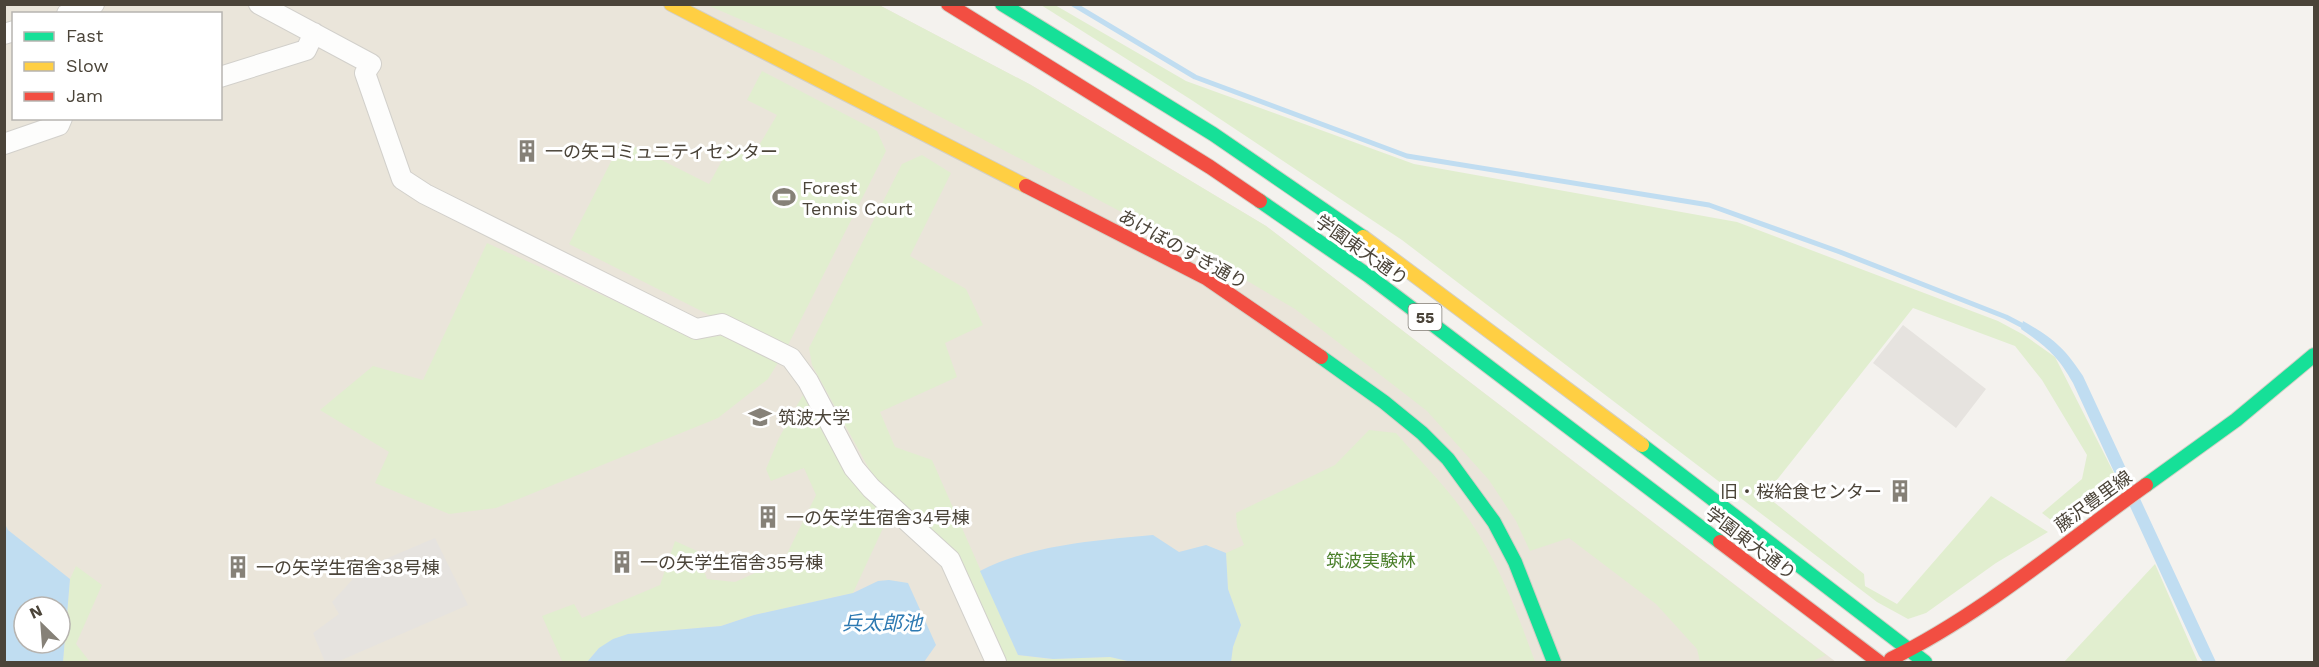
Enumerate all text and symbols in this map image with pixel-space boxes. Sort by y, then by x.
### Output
legend [12,12,222,120]
text: Fast [66,25,104,46]
text: Slow [66,55,109,76]
text: Jam [66,85,103,106]
building icon: 一の矢コミュニティセンター [514,138,540,164]
place label: 一の矢コミュニティセンター [545,141,778,162]
place label: Forest Tennis Court [802,177,913,219]
sports icon: Forest Tennis Court [771,184,797,210]
street label: あけぼのすぎ通り [1115,205,1251,293]
street label: 学園東大通り [1312,210,1412,290]
road number: 55 [1408,304,1442,330]
school or university icon: 筑波大学 [747,404,773,430]
place label: 筑波大学 [778,407,850,428]
street label: 藤沢豊里線 [2050,466,2136,536]
building icon: 旧・桜給食センター [1887,478,1913,504]
place label: 旧・桜給食センター [1720,481,1882,502]
street label: 学園東大通り [1702,502,1800,584]
building icon: 一の矢学生宿舎34号棟 [755,504,781,530]
place label: 一の矢学生宿舎34号棟 [786,507,970,528]
building icon: 一の矢学生宿舎35号棟 [609,549,635,575]
park label: 筑波実験林 [1326,550,1416,571]
place label: 一の矢学生宿舎35号棟 [640,552,823,573]
building icon: 一の矢学生宿舎38号棟 [225,554,251,580]
place label: 一の矢学生宿舎38号棟 [256,557,440,578]
north arrow [12,595,72,655]
text: N [26,601,45,623]
water label: 兵太郎池 [842,611,924,635]

